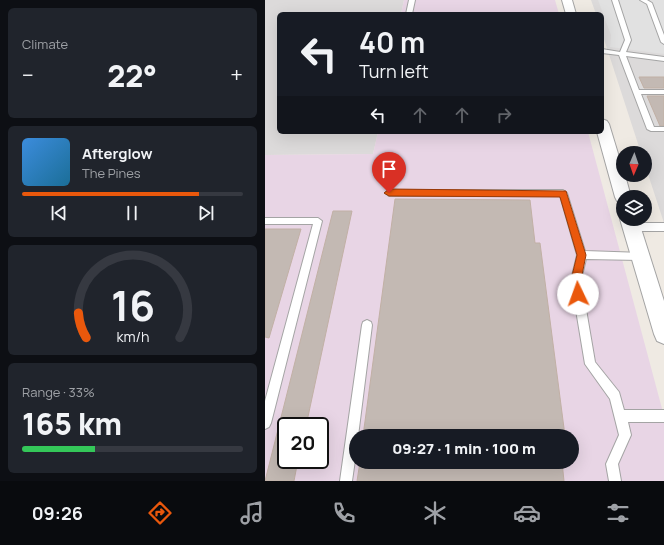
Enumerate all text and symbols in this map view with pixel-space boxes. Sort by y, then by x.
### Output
text: 40 m [359,23,425,61]
icon: left [293,28,345,80]
text: Climate [22,35,68,53]
text: 22° [107,55,157,96]
text: Turn left [359,59,429,83]
text: − [22,60,34,90]
text: + [230,60,243,90]
icon: left [367,104,389,126]
icon: ahead [409,104,431,126]
icon: ahead [451,104,473,126]
icon: right [493,104,515,126]
text: Afterglow [82,143,153,164]
north arrow [616,146,652,182]
map controls [616,146,652,226]
pin [372,152,406,193]
icon: arrive [378,158,400,180]
text: The Pines [82,164,141,182]
button: layers [616,190,652,226]
icon: previous [48,202,70,224]
icon: pause [121,202,143,224]
icon: next [195,202,217,224]
position arrow [557,273,599,315]
text: 16 [110,276,155,332]
text: km/h [116,326,149,345]
text: Range · 33% [22,383,95,401]
text: 165 km [22,403,122,444]
speed limit sign: 20 [277,417,329,469]
text: 09:27 · 1 min · 100 m [392,438,536,459]
icon: directions [146,499,174,527]
icon: music [238,499,266,527]
icon: phone [330,499,358,527]
icon: climate [421,499,449,527]
icon: car [513,499,541,527]
icon: filters [604,499,632,527]
text: 09:26 [32,501,83,525]

